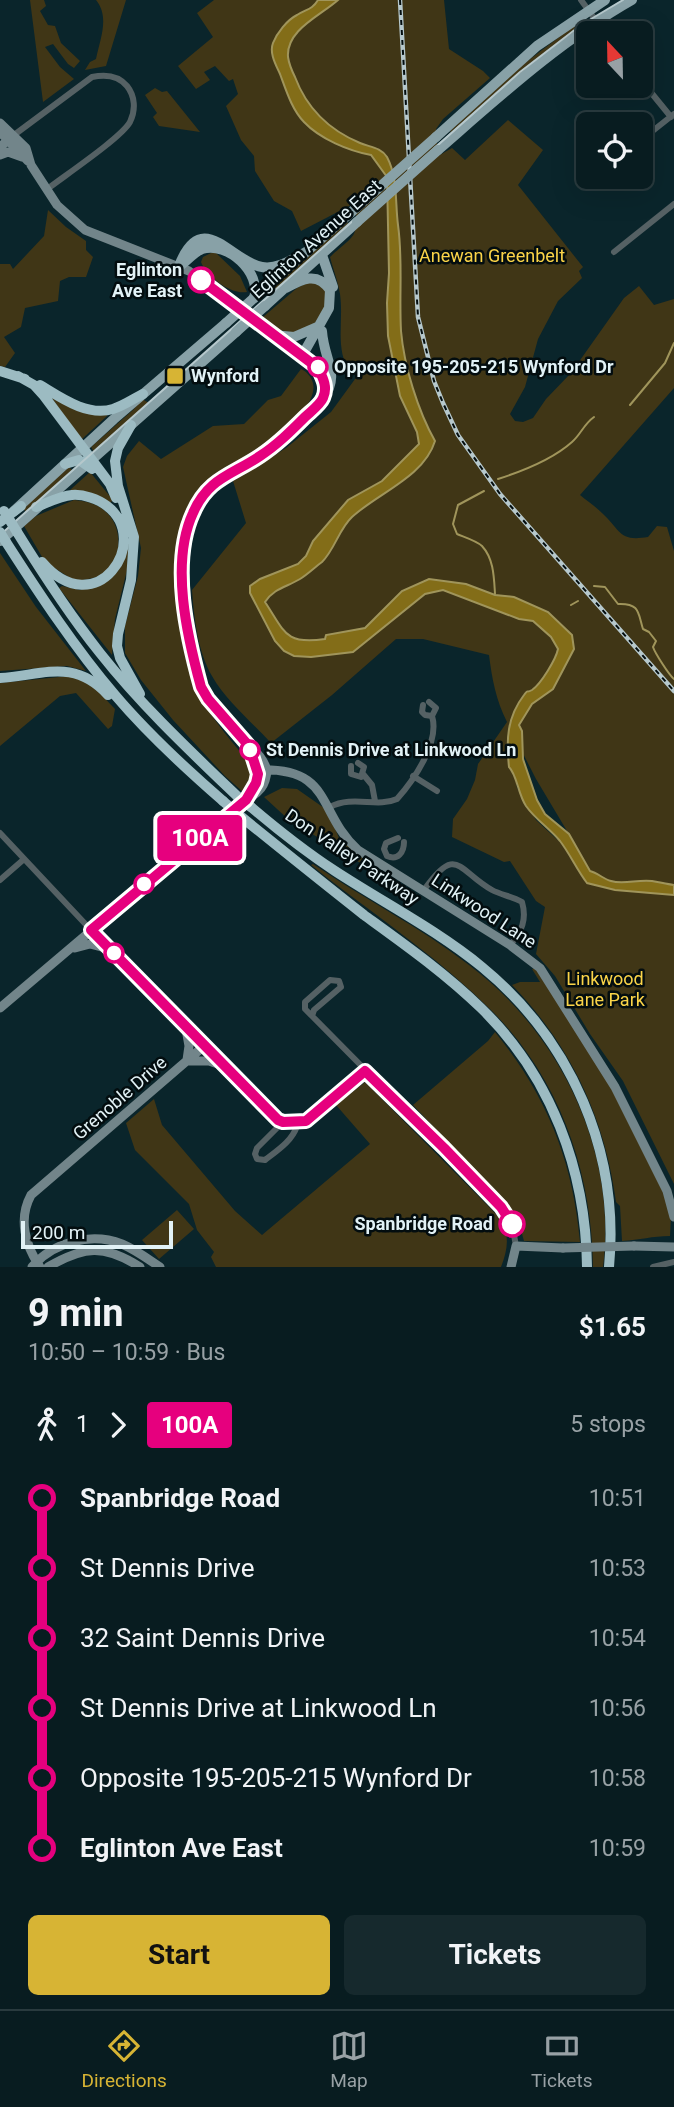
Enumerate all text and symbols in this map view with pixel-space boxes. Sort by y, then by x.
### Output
north arrow [576,21,653,98]
map controls [576,21,653,189]
button: locate [576,112,653,189]
street label: Eglinton Avenue East [246,175,385,303]
park label: Anewan Greenbelt [419,245,565,266]
place label: Eglinton Ave East [112,259,182,301]
marker: Eglinton Ave East [188,267,214,293]
place label: Opposite 195-205-215 Wynford Dr [334,356,614,377]
marker: Opposite 195-205-215 Wynford Dr [308,357,328,377]
place label: Wynford [191,365,259,386]
marker: Wynford [165,366,185,386]
place label: St Dennis Drive at Linkwood Ln [266,739,516,760]
marker: St Dennis Drive at Linkwood Ln [240,740,260,760]
street label: Don Valley Parkway [282,804,423,909]
line badge: 100A [151,815,249,861]
text: 100A [171,824,229,852]
street label: Linkwood Lane [428,869,541,952]
unlabelled marker [134,874,154,894]
unlabelled marker [104,943,124,963]
park label: Linkwood Lane Park [565,968,646,1010]
street label: Grenoble Drive [69,1051,171,1144]
marker: Spanbridge Road [499,1211,525,1237]
place label: Spanbridge Road [355,1213,493,1234]
scale bar [21,1218,173,1250]
text: 200 m [32,1221,85,1244]
text: 9 min [28,1291,124,1335]
text: $1.65 [579,1312,646,1342]
text: 10:50 – 10:59 · Bus [28,1339,225,1366]
icon: walk [28,1406,66,1444]
icon: forward [99,1406,137,1444]
text: 1 [76,1411,89,1438]
text: 100A [161,1411,218,1439]
text: 5 stops [570,1411,646,1438]
text: Spanbridge Road [80,1483,280,1513]
text: 10:51 [589,1485,646,1512]
text: St Dennis Drive [80,1553,255,1583]
text: 10:53 [589,1555,646,1582]
text: 32 Saint Dennis Drive [80,1623,325,1653]
text: 10:54 [589,1625,646,1652]
text: St Dennis Drive at Linkwood Ln [80,1693,437,1723]
text: 10:56 [589,1695,646,1722]
text: Opposite 195-205-215 Wynford Dr [80,1763,472,1793]
text: 10:58 [589,1765,646,1792]
text: Eglinton Ave East [80,1833,283,1863]
text: 10:59 [589,1835,646,1862]
button: Start [28,1915,330,1995]
button: Tickets [344,1915,646,1995]
tab: Directions [82,2027,167,2092]
tab: Map [330,2027,368,2092]
tab: Tickets [531,2027,592,2092]

